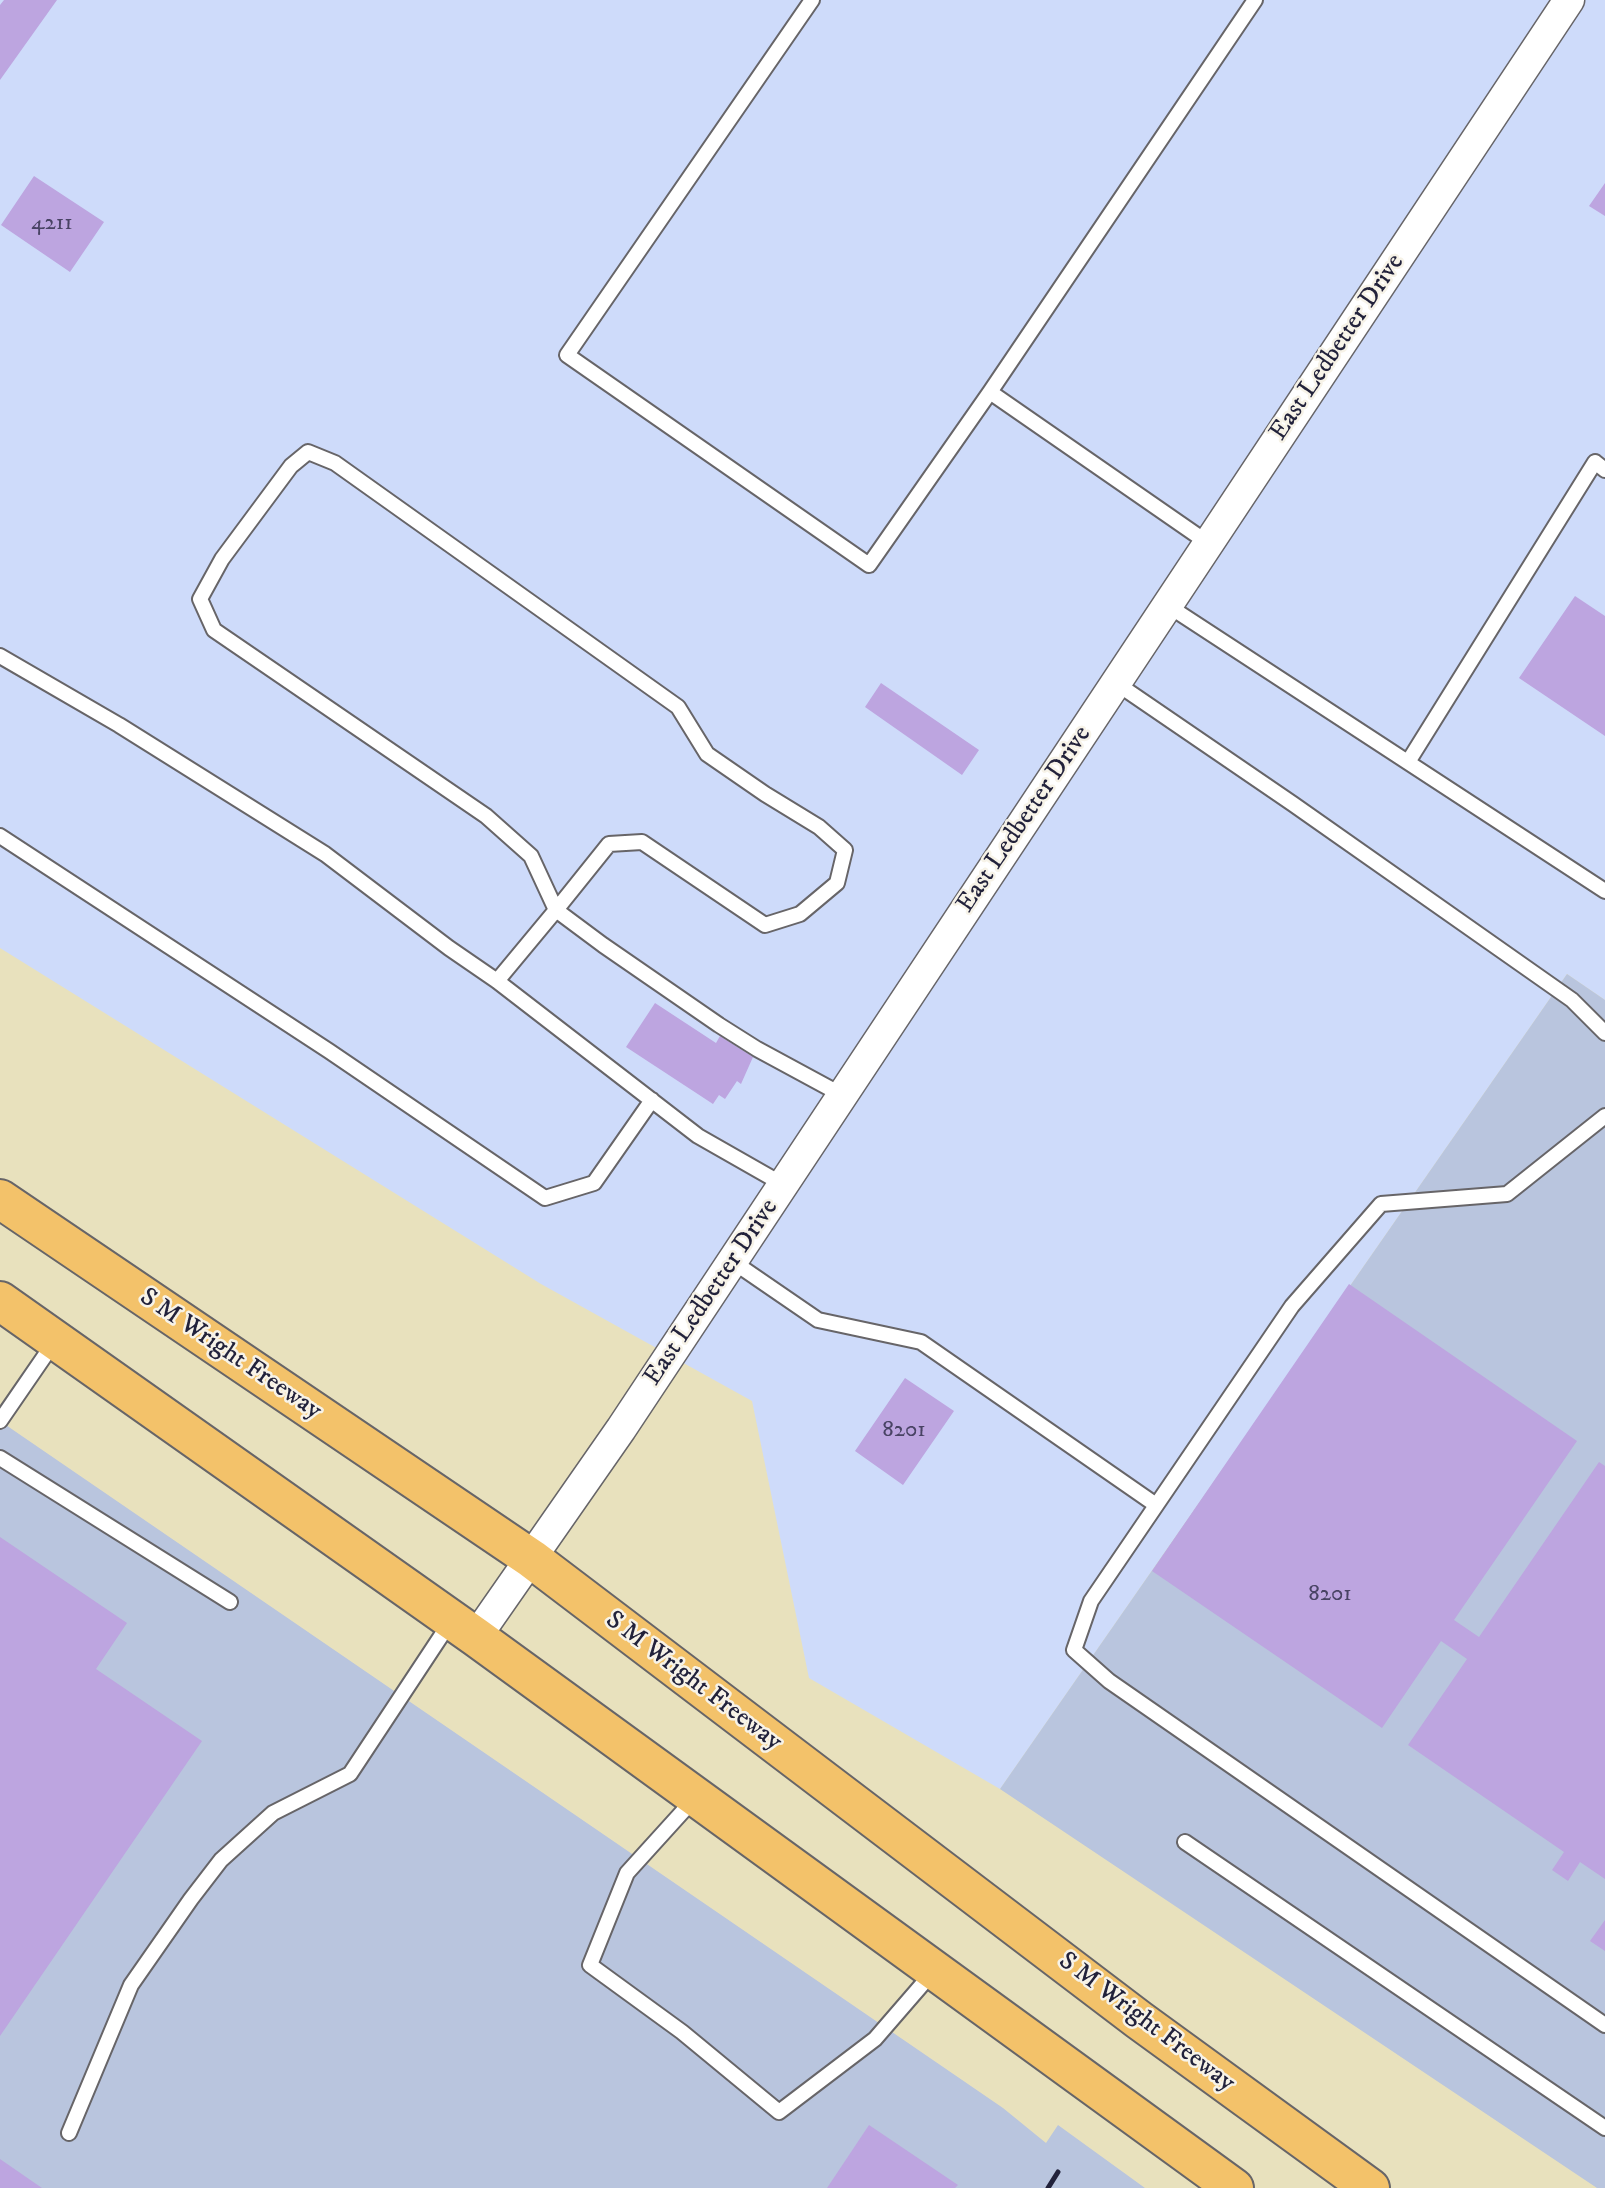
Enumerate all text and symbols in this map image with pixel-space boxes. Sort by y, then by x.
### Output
house number: 4211 [31,210,73,238]
street label: East Ledbetter Drive [1264,249,1412,447]
street label: East Ledbetter Drive [951,721,1099,919]
street label: East Ledbetter Drive [638,1194,786,1392]
street label: S M Wright Freeway [133,1282,327,1428]
house number: 8201 [882,1417,926,1445]
house number: 8201 [1308,1581,1352,1609]
street label: S M Wright Freeway [599,1605,787,1759]
street label: S M Wright Freeway [1052,1946,1240,2100]

